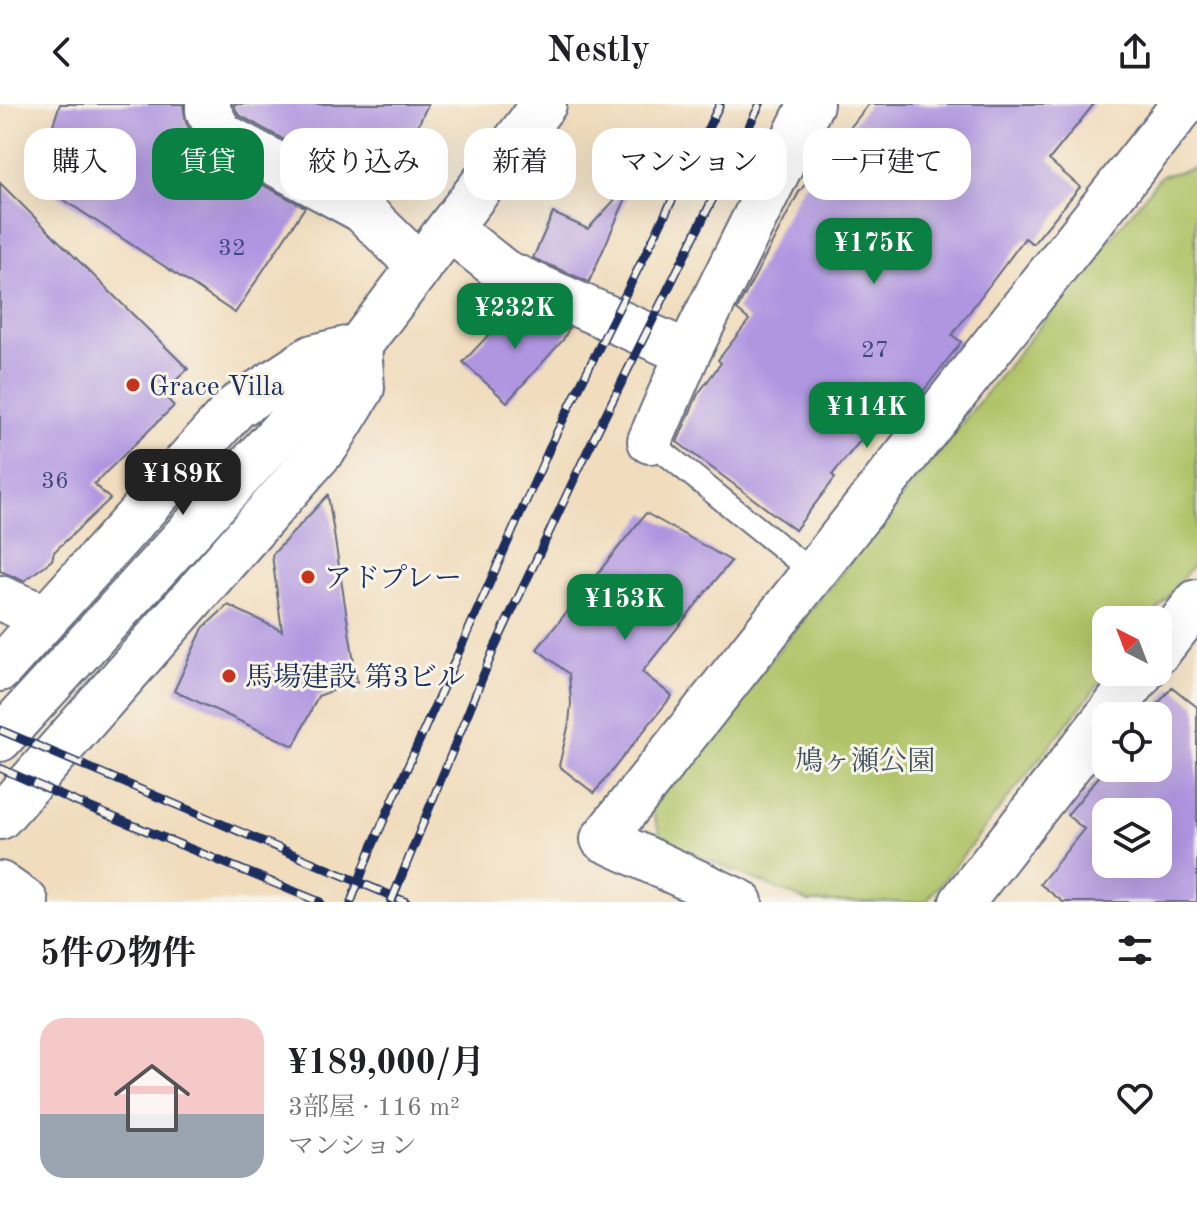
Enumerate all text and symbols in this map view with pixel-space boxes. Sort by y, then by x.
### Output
icon: back [40,30,84,74]
icon: share [1113,30,1157,74]
text: Nestly [547,34,650,70]
chip: 購入 [24,128,136,200]
chip: 賃貸 [152,128,264,200]
chip: 絞り込み [280,128,448,200]
chip: 新着 [464,128,576,200]
chip: マンション [592,128,787,200]
chip: 一戸建て [803,128,971,200]
pin: ¥175K [818,218,930,286]
text: ¥175K [834,231,914,257]
house number: 32 [218,237,246,261]
pin: ¥232K [459,283,571,351]
text: ¥232K [475,296,555,322]
house number: 27 [861,339,889,363]
place label: Grace Villa [149,374,284,402]
marker: Grace Villa [124,376,142,394]
pin: ¥114K [811,382,923,450]
text: ¥114K [827,395,907,421]
pin: ¥189K [127,449,239,517]
text: ¥189K [143,462,223,488]
house number: 36 [41,470,69,494]
place label: アドプレー [324,564,462,594]
marker: アドプレー [299,568,317,586]
pin: ¥153K [569,574,681,642]
text: ¥153K [585,587,665,613]
north arrow [1092,606,1172,686]
map controls [1092,606,1172,878]
place label: 馬場建設 第3ビル [245,662,465,693]
marker: 馬場建設 第3ビル [220,667,238,685]
button: locate [1092,702,1172,782]
park label: 鳩ヶ瀬公園 [795,746,935,777]
button: layers [1092,798,1172,878]
icon: filters [1113,928,1157,972]
text: 5件の物件 [40,938,196,972]
text: ¥189,000/月 [288,1047,485,1081]
icon: home [104,1050,200,1146]
icon: heart [1113,1076,1157,1120]
text: 3部屋 · 116 m² [288,1095,460,1121]
text: マンション [288,1134,417,1160]

